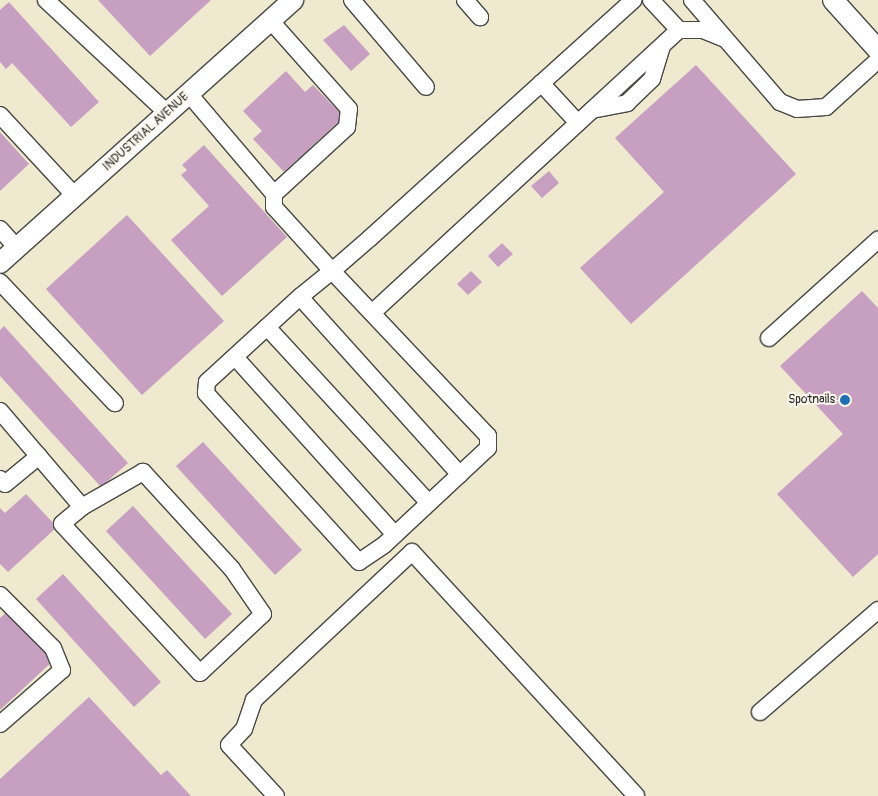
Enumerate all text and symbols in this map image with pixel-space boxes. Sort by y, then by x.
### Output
street label: INDUSTRIAL AVENUE [100,90,192,174]
place label: Spotnails [788,393,835,407]
marker: Spotnails [839,394,851,406]

